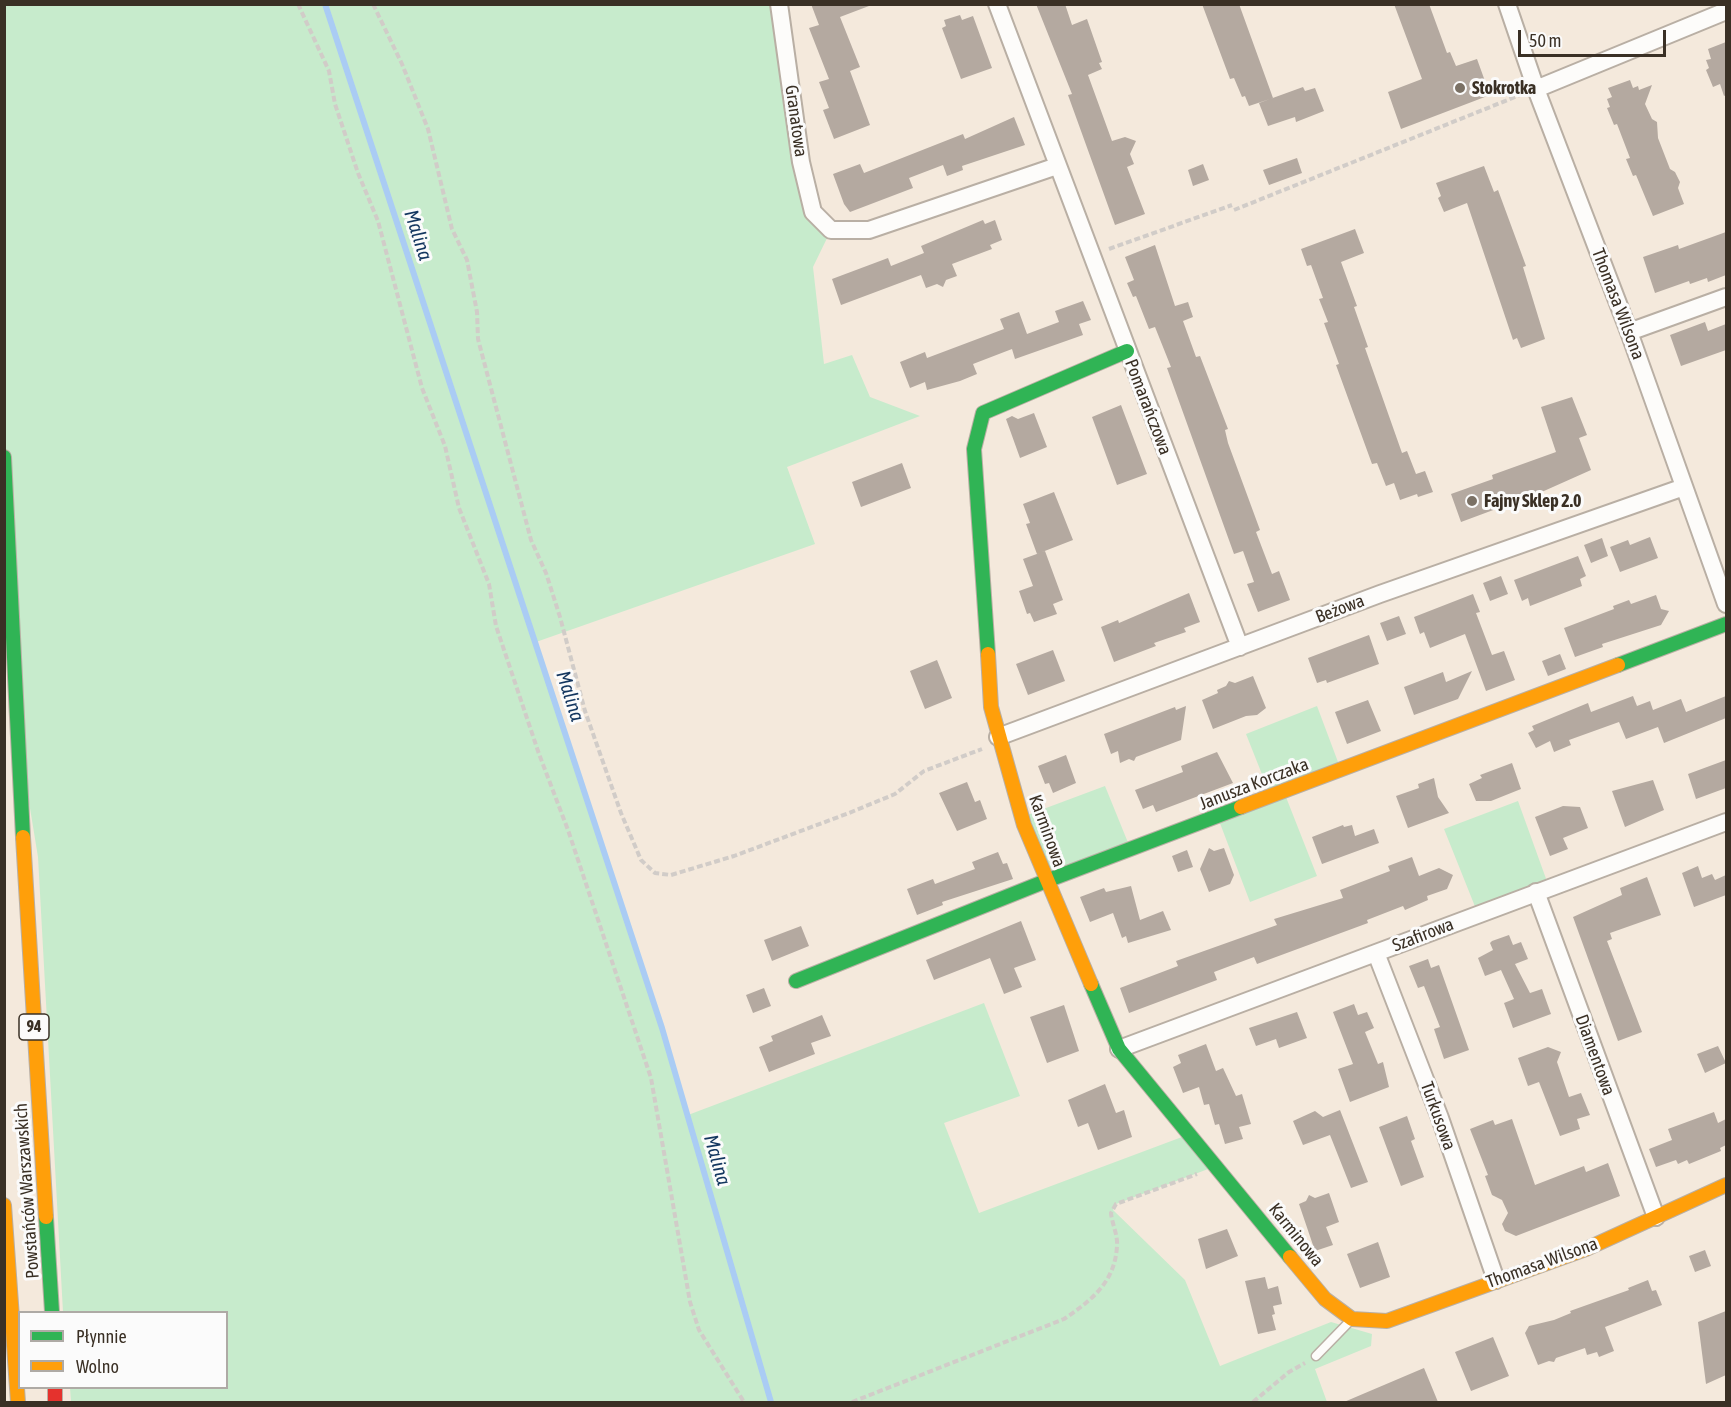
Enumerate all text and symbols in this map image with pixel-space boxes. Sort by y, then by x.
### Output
scale bar [1521,18,1670,56]
text: 50 m [1529,30,1561,51]
place label: Stokrotka [1472,77,1536,99]
marker: Stokrotka [1453,81,1467,95]
street label: Granatowa [780,84,812,158]
water label: Malina [399,207,437,263]
street label: Thomasa Wilsona [1587,245,1649,363]
street label: Pomarańczowa [1120,356,1176,458]
place label: Fajny Sklep 2.0 [1484,490,1581,512]
marker: Fajny Sklep 2.0 [1465,494,1479,508]
street label: Beżowa [1313,590,1367,628]
water label: Malina [551,668,589,724]
street label: Janusza Korczaka [1196,753,1312,815]
street label: Karminowa [1024,792,1070,870]
street label: Szafirowa [1389,913,1457,957]
street label: Diamentowa [1570,1012,1620,1098]
road number: 94 [19,1014,49,1040]
street label: Turkusowa [1416,1079,1460,1153]
street label: Powstańców Warszawskich [10,1103,44,1279]
water label: Malina [698,1132,736,1188]
street label: Karminowa [1264,1199,1328,1271]
street label: Thomasa Wilsona [1483,1233,1601,1293]
legend [18,1311,228,1389]
text: Płynnie [76,1326,127,1347]
text: Wolno [76,1356,119,1377]

